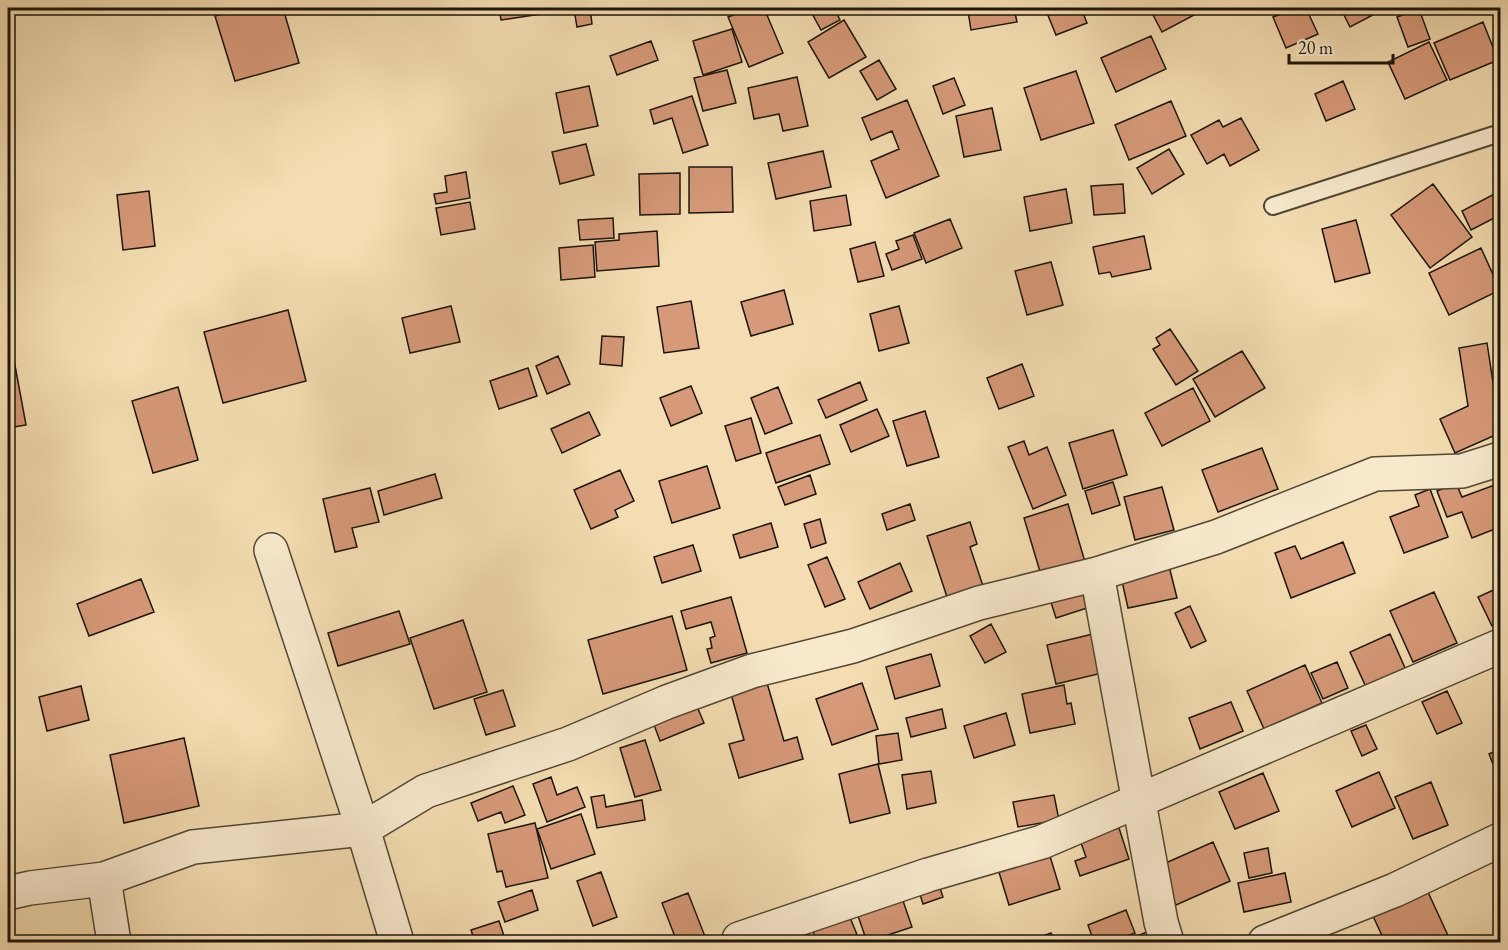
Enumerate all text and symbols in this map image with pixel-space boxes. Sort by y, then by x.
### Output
scale bar [1289,27,1392,65]
text: 20 m [1298,36,1333,59]

